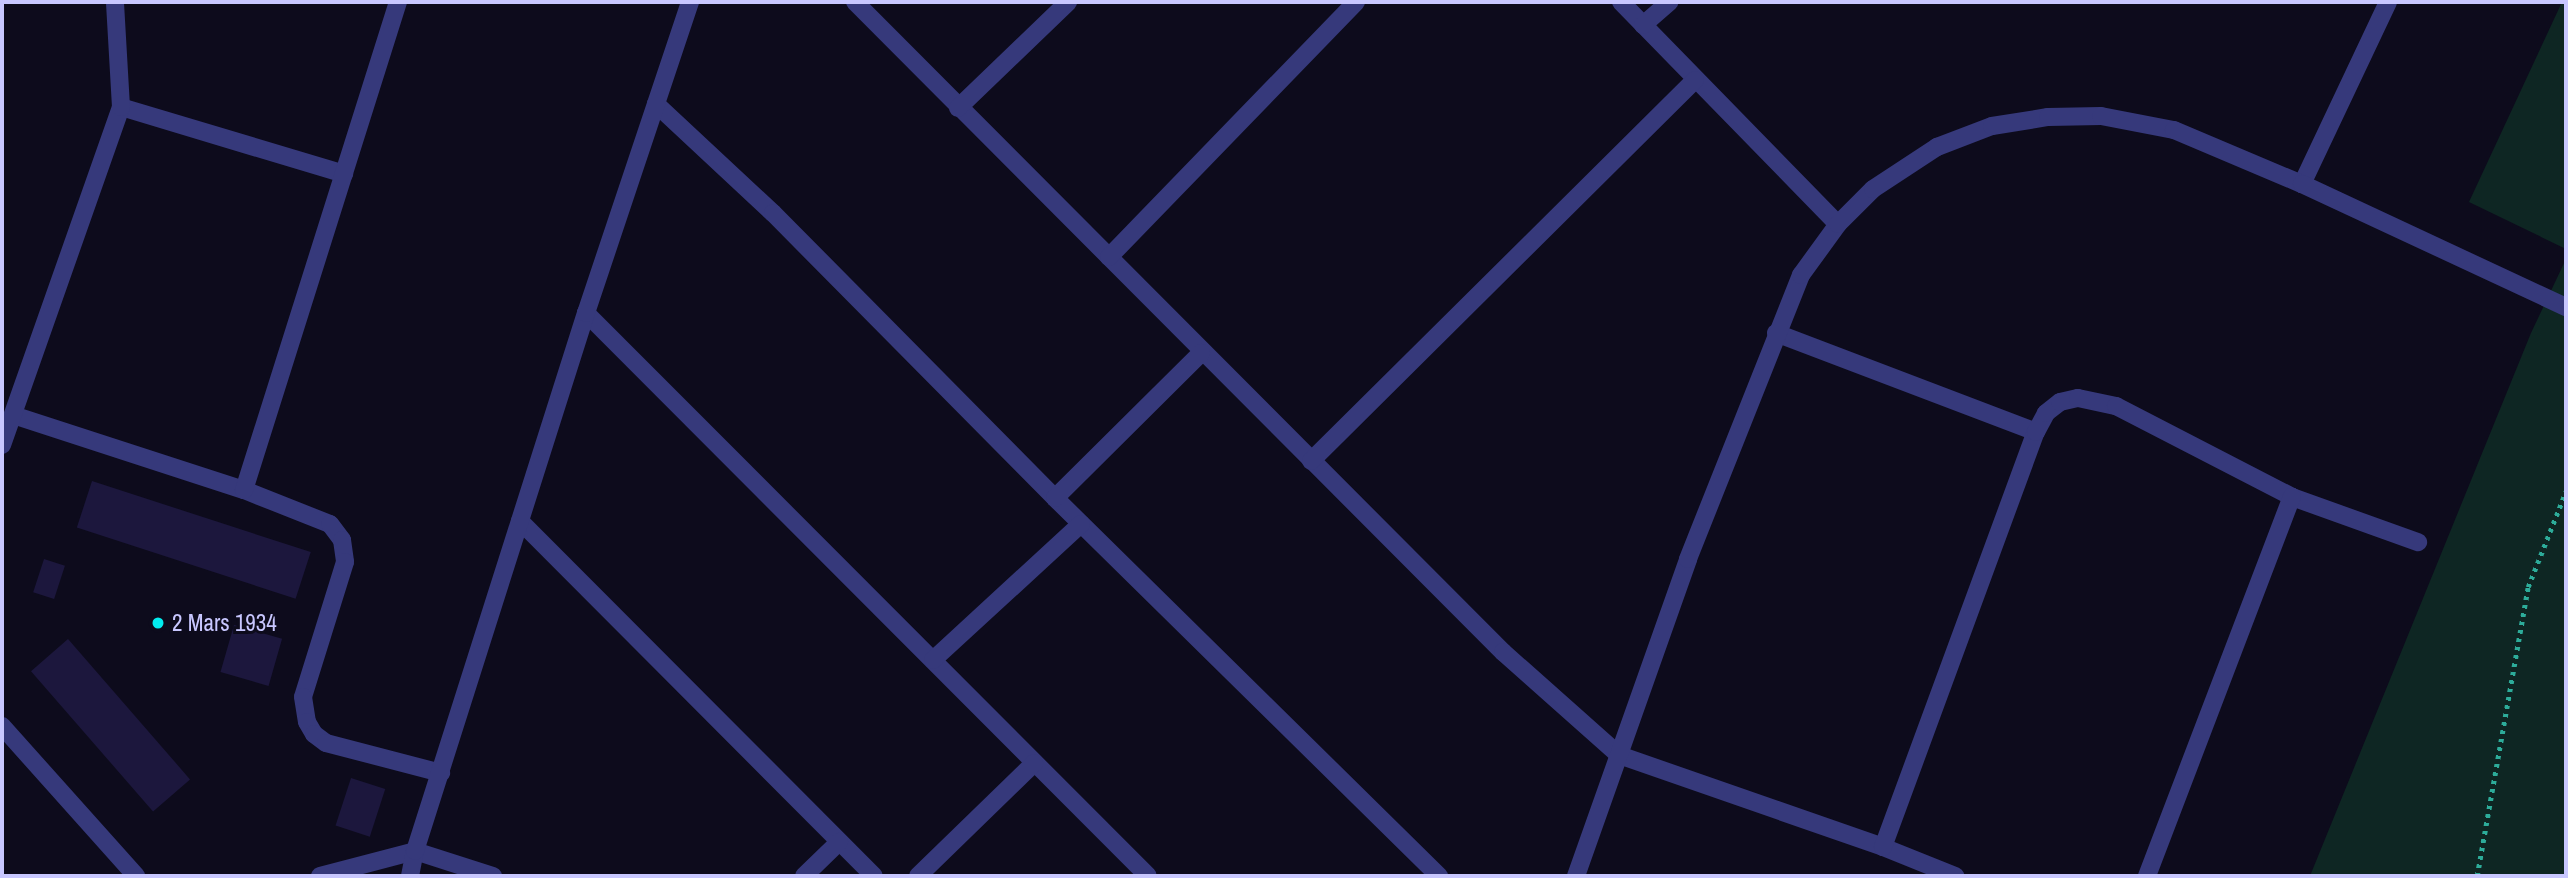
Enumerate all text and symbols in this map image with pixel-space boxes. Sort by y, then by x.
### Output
place label: 2 Mars 1934 [172,609,277,637]
marker: 2 Mars 1934 [150,615,166,631]

